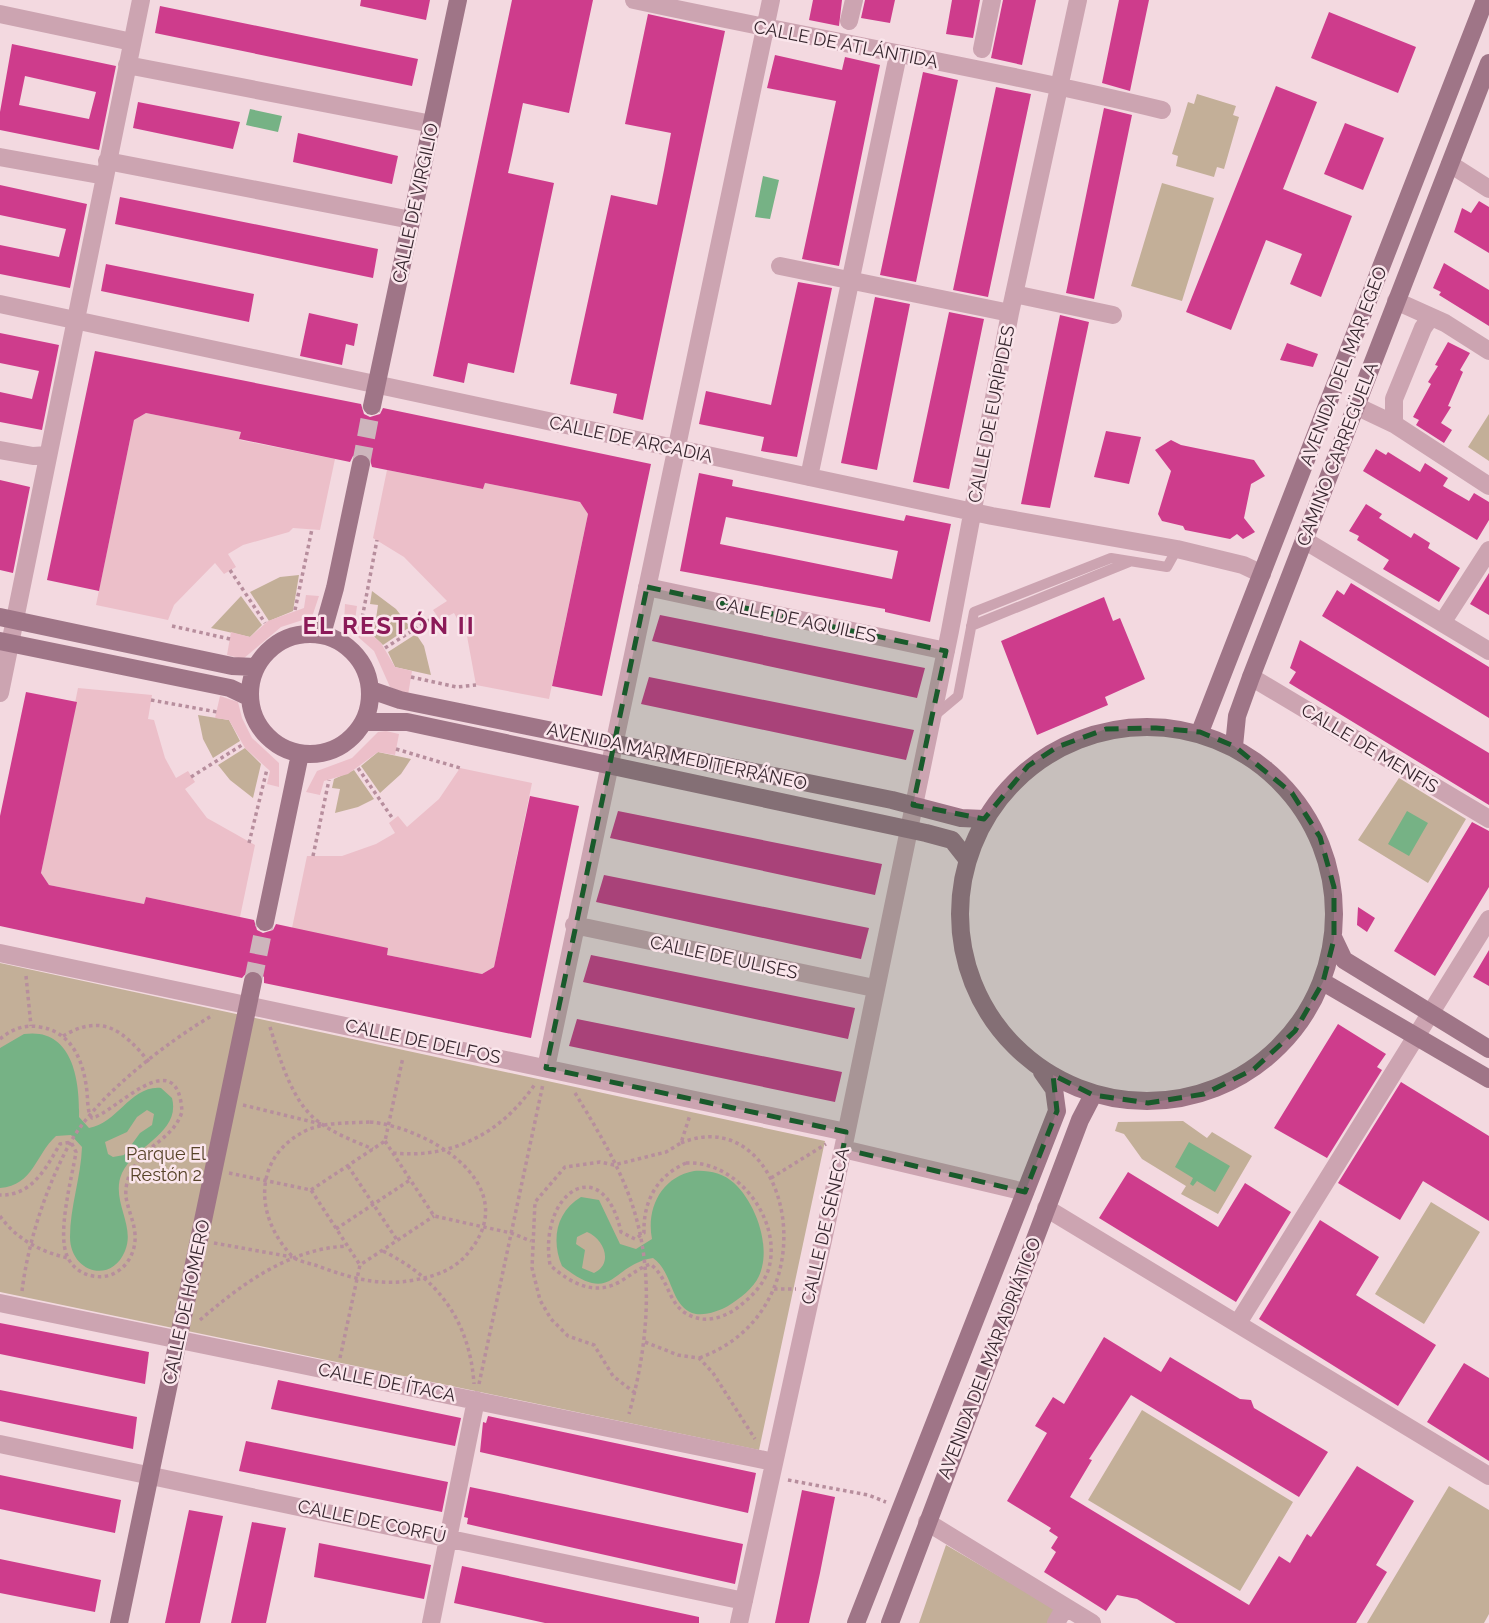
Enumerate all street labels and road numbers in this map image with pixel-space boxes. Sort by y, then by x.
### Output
street label: CALLE DE ATLÁNTIDA [752,15,940,72]
street label: CALLE DE VIRGILIO [388,121,442,285]
street label: AVENIDA DEL MAR EGEO [1295,263,1391,469]
street label: CALLE DE EURÍPIDES [962,323,1019,505]
street label: CAMINO CARREGÜELA [1292,359,1382,549]
street label: CALLE DE ARCADIA [547,411,715,467]
street label: CALLE DE AQUILES [713,592,879,646]
street label: CALLE DE MENFIS [1298,699,1442,797]
street label: AVENIDA MAR MEDITERRÁNEO [545,717,809,794]
street label: CALLE DE ULISES [648,931,800,983]
street label: CALLE DE DELFOS [343,1014,503,1068]
street label: CALLE DE SÉNECA [796,1145,853,1306]
street label: CALLE DE HOMERO [158,1218,214,1386]
street label: AVENIDA DEL MAR ADRIÁTICO [932,1234,1045,1482]
street label: CALLE DE ÍTACA [316,1357,458,1406]
street label: CALLE DE CORFÚ [296,1494,448,1547]

